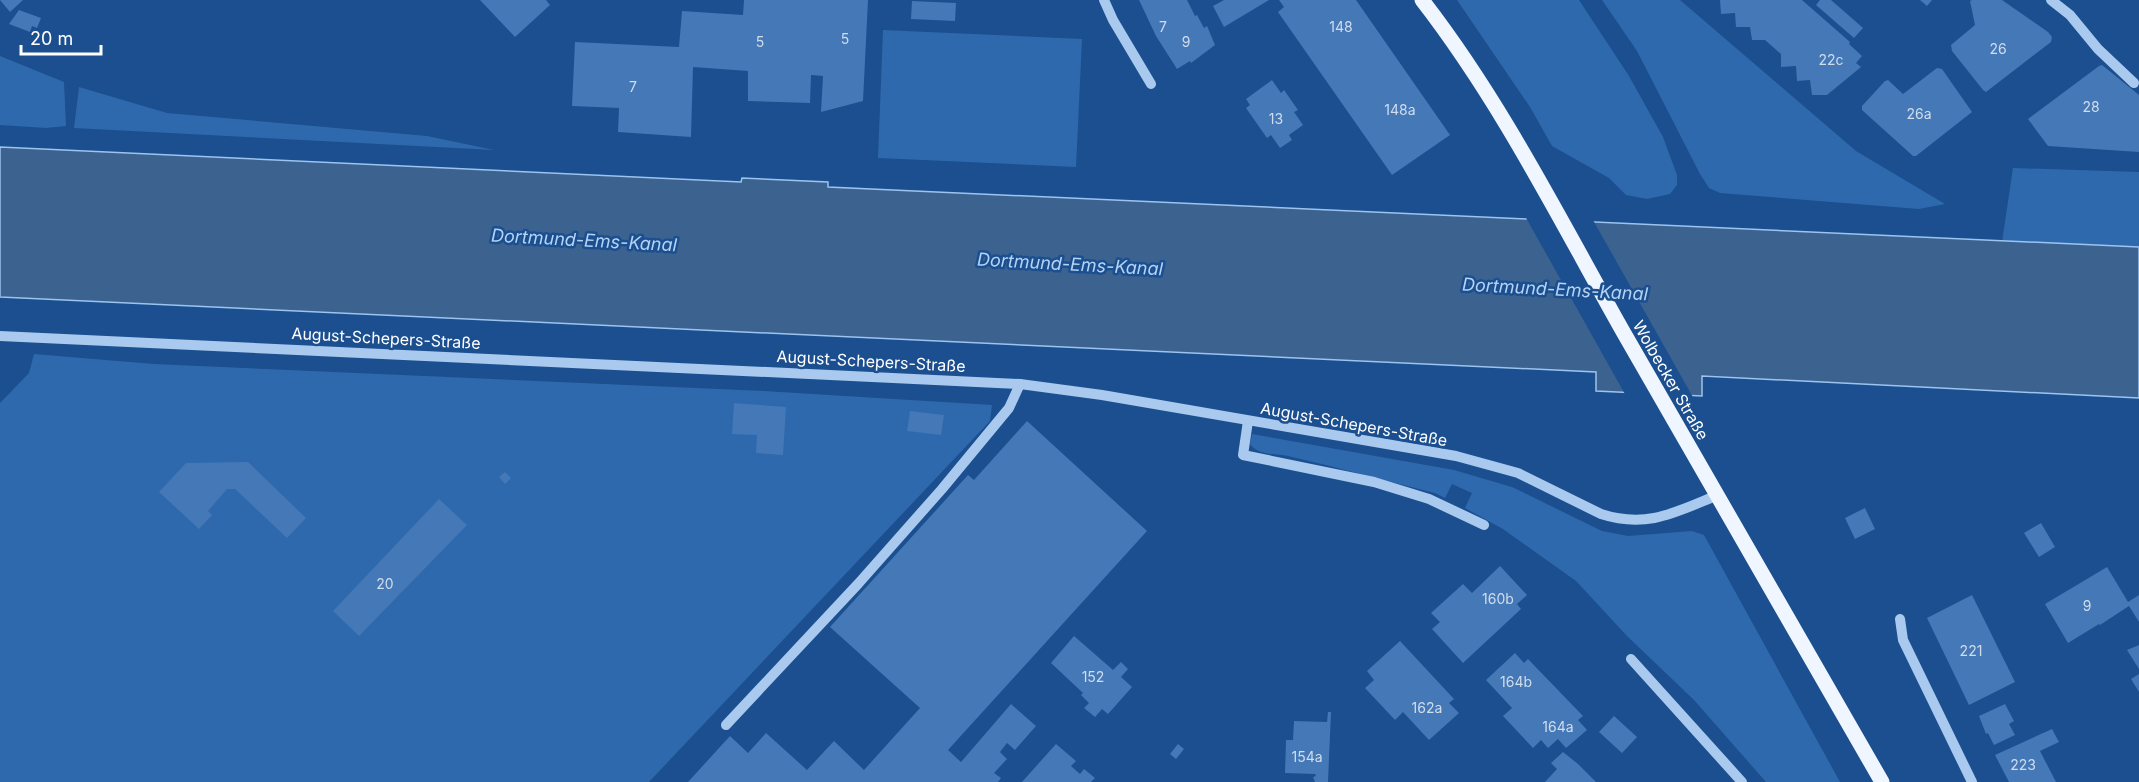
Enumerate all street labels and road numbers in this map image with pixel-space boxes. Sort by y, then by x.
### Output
street label: Wolbecker Straße [1629,317,1713,443]
street label: August-Schepers-Straße [291,323,481,353]
street label: August-Schepers-Straße [776,346,966,376]
street label: August-Schepers-Straße [1259,398,1449,450]

